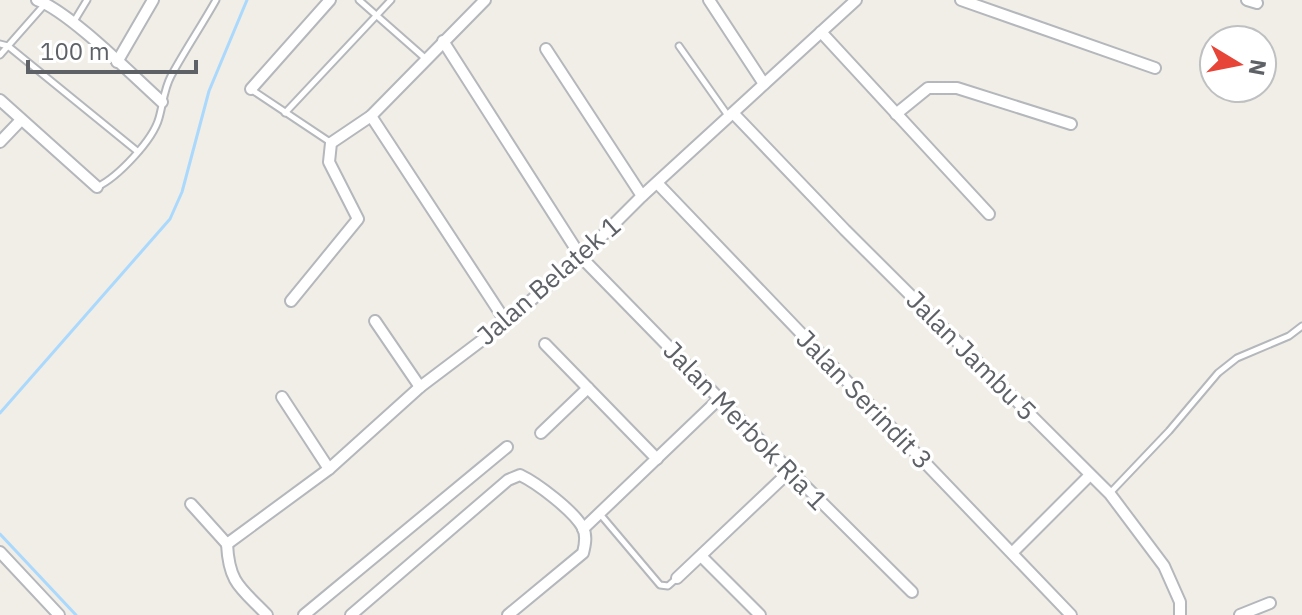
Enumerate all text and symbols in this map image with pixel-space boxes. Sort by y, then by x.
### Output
scale bar [28,24,196,74]
north arrow [1198,24,1278,104]
text: 100 m [40,35,110,67]
text: N [1243,57,1274,78]
street label: Jalan Belatek 1 [469,208,627,352]
street label: Jalan Jambu 5 [900,283,1044,427]
street label: Jalan Serindit 3 [790,322,940,476]
street label: Jalan Merbok Ria 1 [657,333,835,517]

